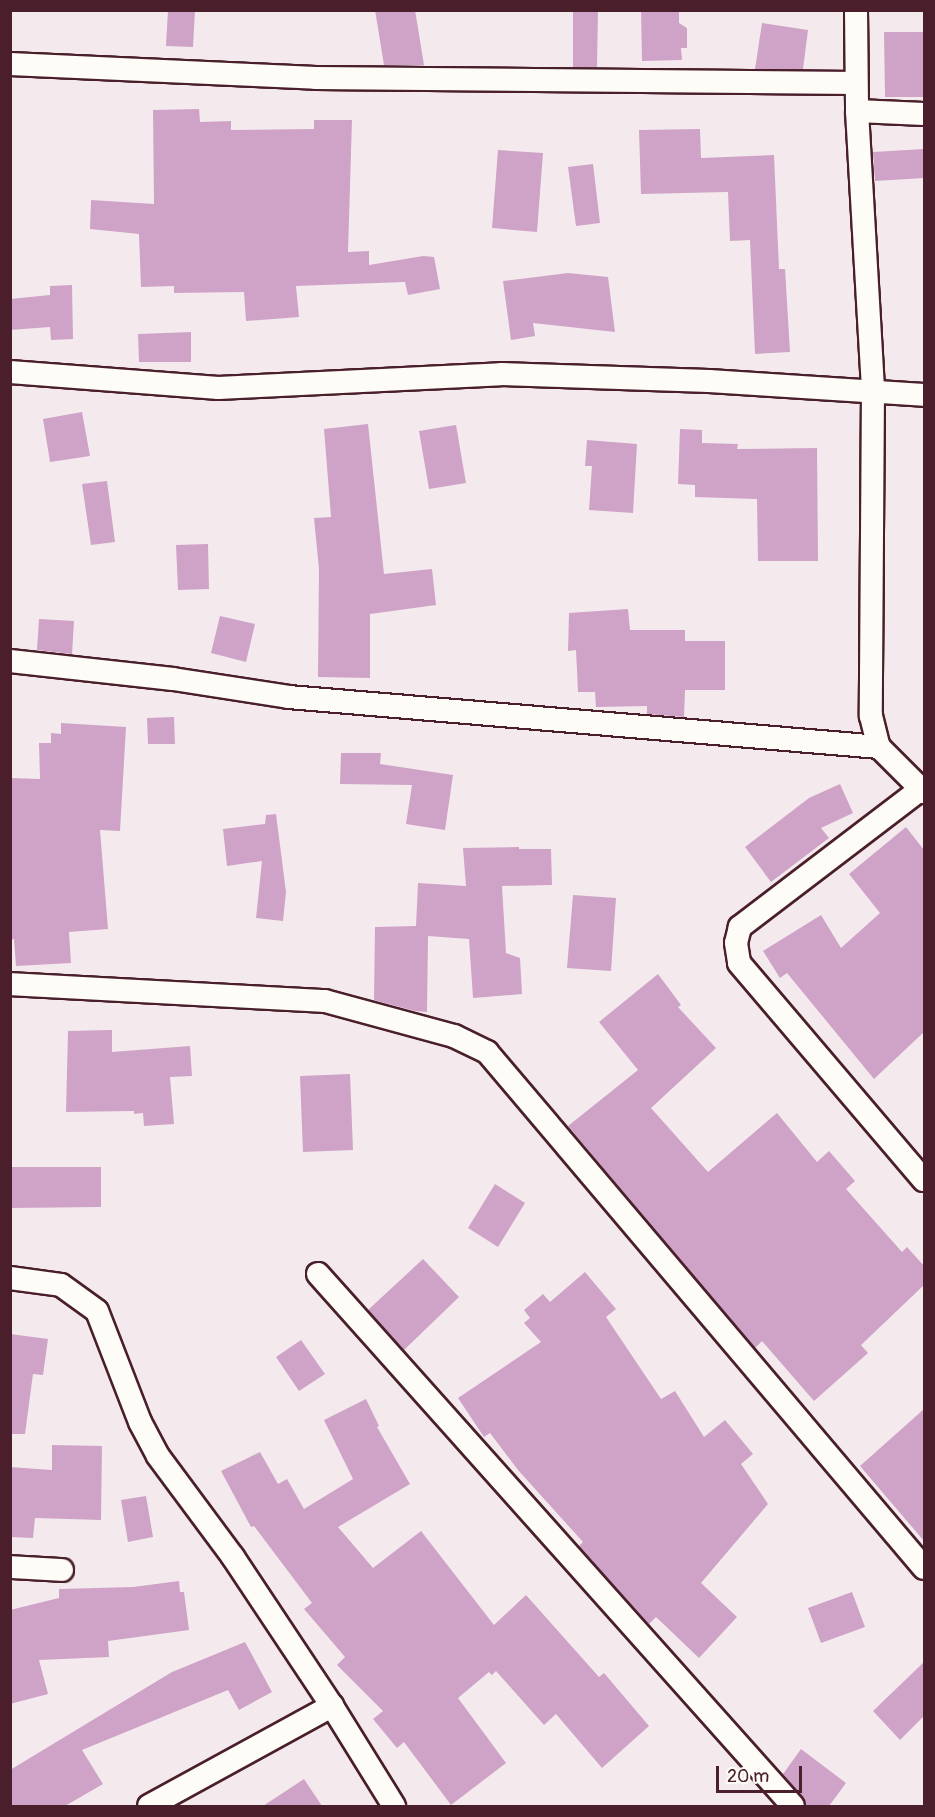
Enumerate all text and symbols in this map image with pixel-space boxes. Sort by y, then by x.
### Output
scale bar [719,1754,804,1792]
text: 20 m [727,1765,769,1788]

